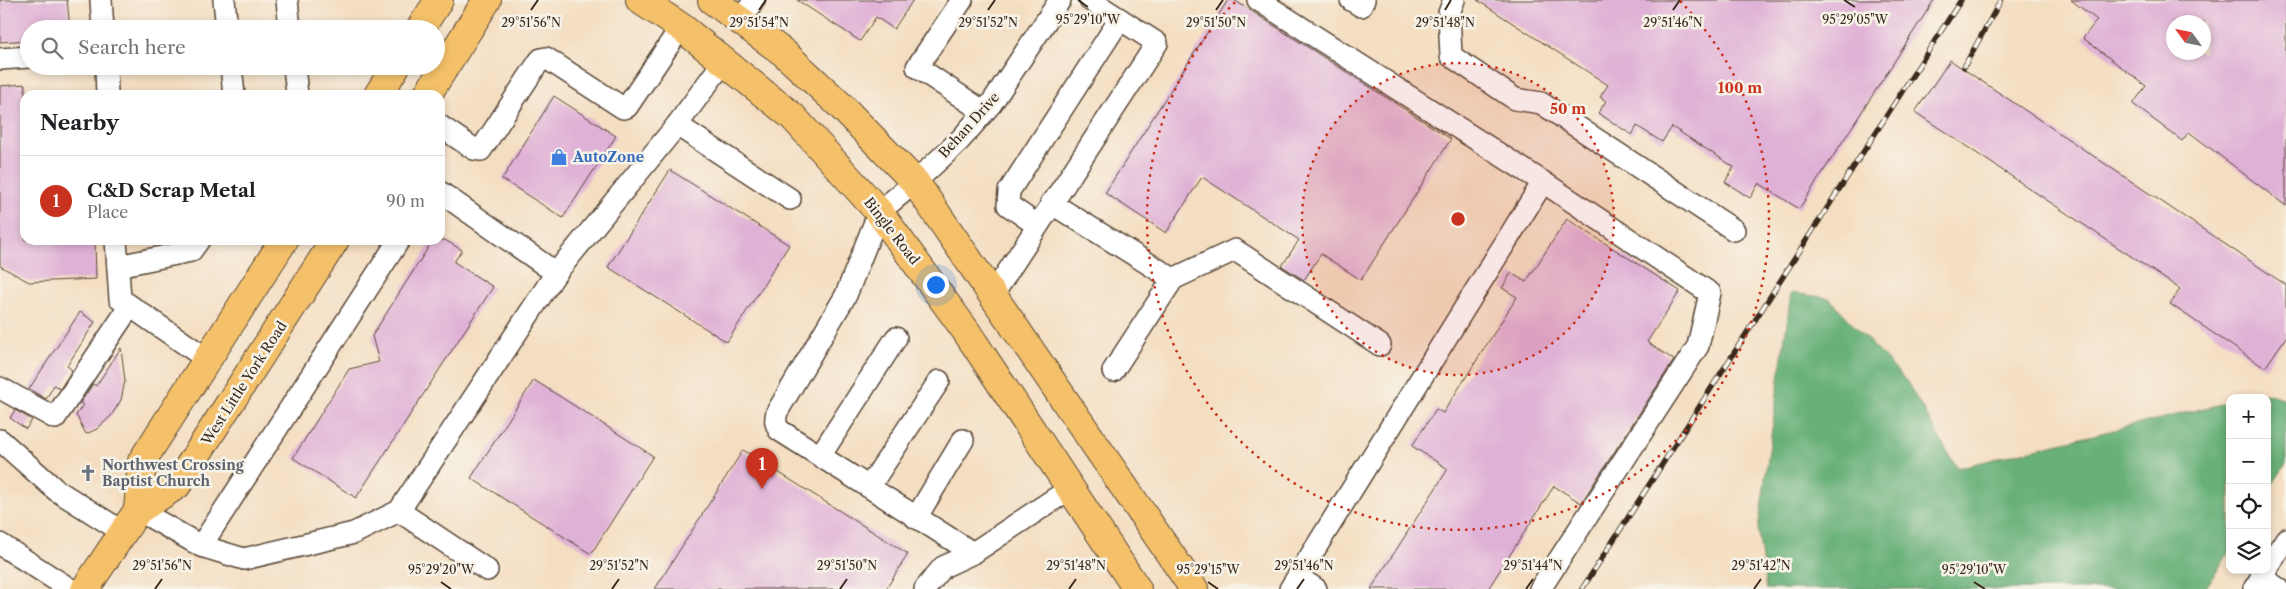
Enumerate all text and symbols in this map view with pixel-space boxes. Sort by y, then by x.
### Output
text: 95°29'10"W [1056,12,1121,27]
text: 95°29'05"W [1822,12,1889,27]
text: 29°51'56"N [501,15,561,30]
text: 29°51'54"N [729,15,789,30]
text: 29°51'52"N [958,15,1018,30]
text: 29°51'50"N [1186,15,1246,30]
text: 29°51'48"N [1415,15,1475,30]
text: 29°51'46"N [1643,15,1703,30]
north arrow [2166,15,2211,60]
search box [20,20,445,75]
icon: search [38,34,66,62]
text: Search here [78,36,186,59]
text: 100 m [1718,78,1762,97]
street label: Behan Drive [935,88,1003,162]
text: 50 m [1550,99,1586,118]
text: Nearby [40,110,119,135]
shop icon: AutoZone [549,147,569,167]
place label: AutoZone [572,148,644,166]
text: C&D Scrap Metal [87,179,256,202]
text: 1 [52,191,60,211]
text: 90 m [386,191,425,211]
street label: Bingle Road [860,194,924,269]
text: Place [87,202,128,222]
centre of rings [1449,210,1467,228]
your location [923,272,949,298]
street label: West Little York Road [197,317,291,449]
map controls [2226,394,2271,574]
button: + [2226,394,2271,439]
button: − [2226,439,2271,484]
pin: 1 [746,448,778,489]
place label: Northwest Crossing Baptist Church [102,456,245,490]
church icon: Northwest Crossing Baptist Church [78,463,98,483]
button: locate [2226,484,2271,529]
button: layers [2226,529,2271,574]
text: 29°51'56"N [132,558,192,573]
text: 29°51'52"N [589,558,649,573]
text: 29°51'50"N [817,558,877,573]
text: 29°51'48"N [1046,558,1106,573]
text: 29°51'46"N [1274,558,1334,573]
text: 29°51'44"N [1503,558,1563,573]
text: 29°51'42"N [1731,558,1791,573]
text: 95°29'20"W [408,562,475,577]
text: 95°29'15"W [1176,562,1240,577]
text: 95°29'10"W [1942,562,2007,577]

